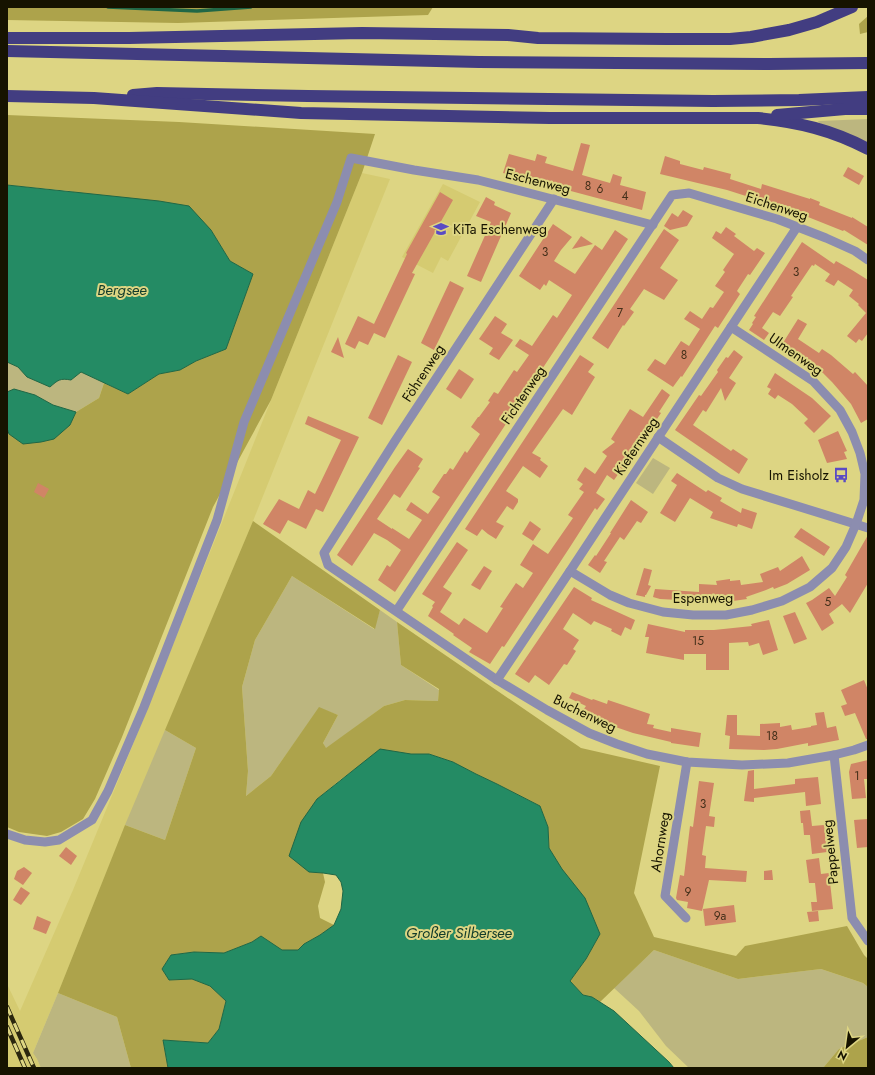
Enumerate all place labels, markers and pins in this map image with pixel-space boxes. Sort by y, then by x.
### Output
place label: KiTa Eschenweg [453,219,547,239]
school or university icon: KiTa Eschenweg [432,220,450,238]
place label: Im Eisholz [769,465,830,485]
bus stop icon: Im Eisholz [832,466,850,484]

